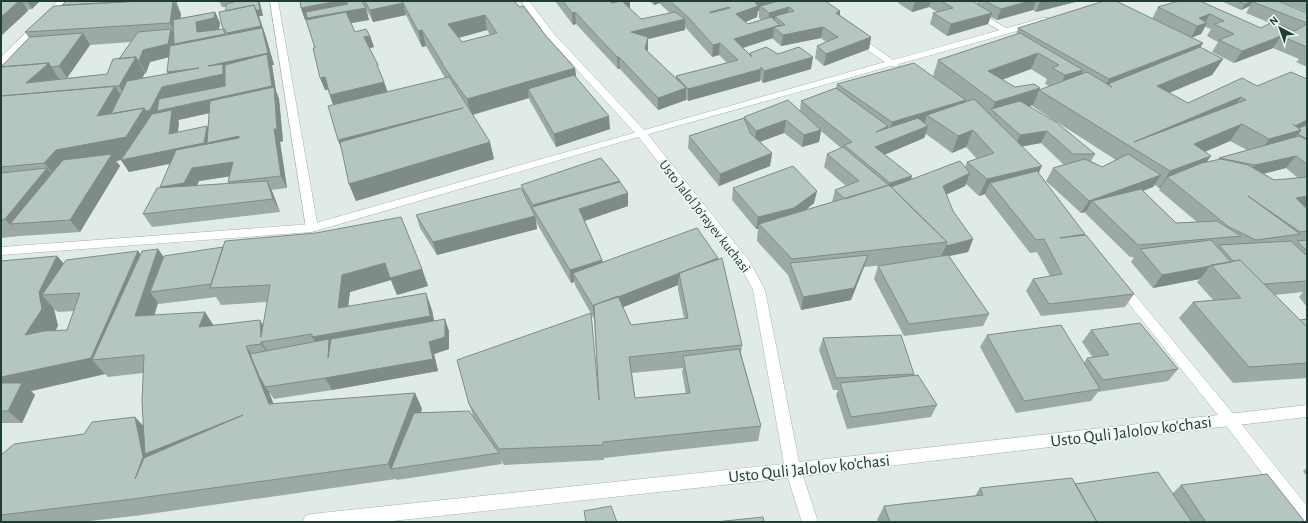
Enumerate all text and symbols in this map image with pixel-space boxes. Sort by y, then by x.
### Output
north arrow [1260,8,1300,48]
text: N [1267,14,1280,27]
street label: Usto Jalol Jo'rayev kuchasi [656,158,752,276]
street label: Usto Quli Jalolov ko'chasi [1049,413,1213,451]
street label: Usto Quli Jalolov ko'chasi [727,452,891,486]

